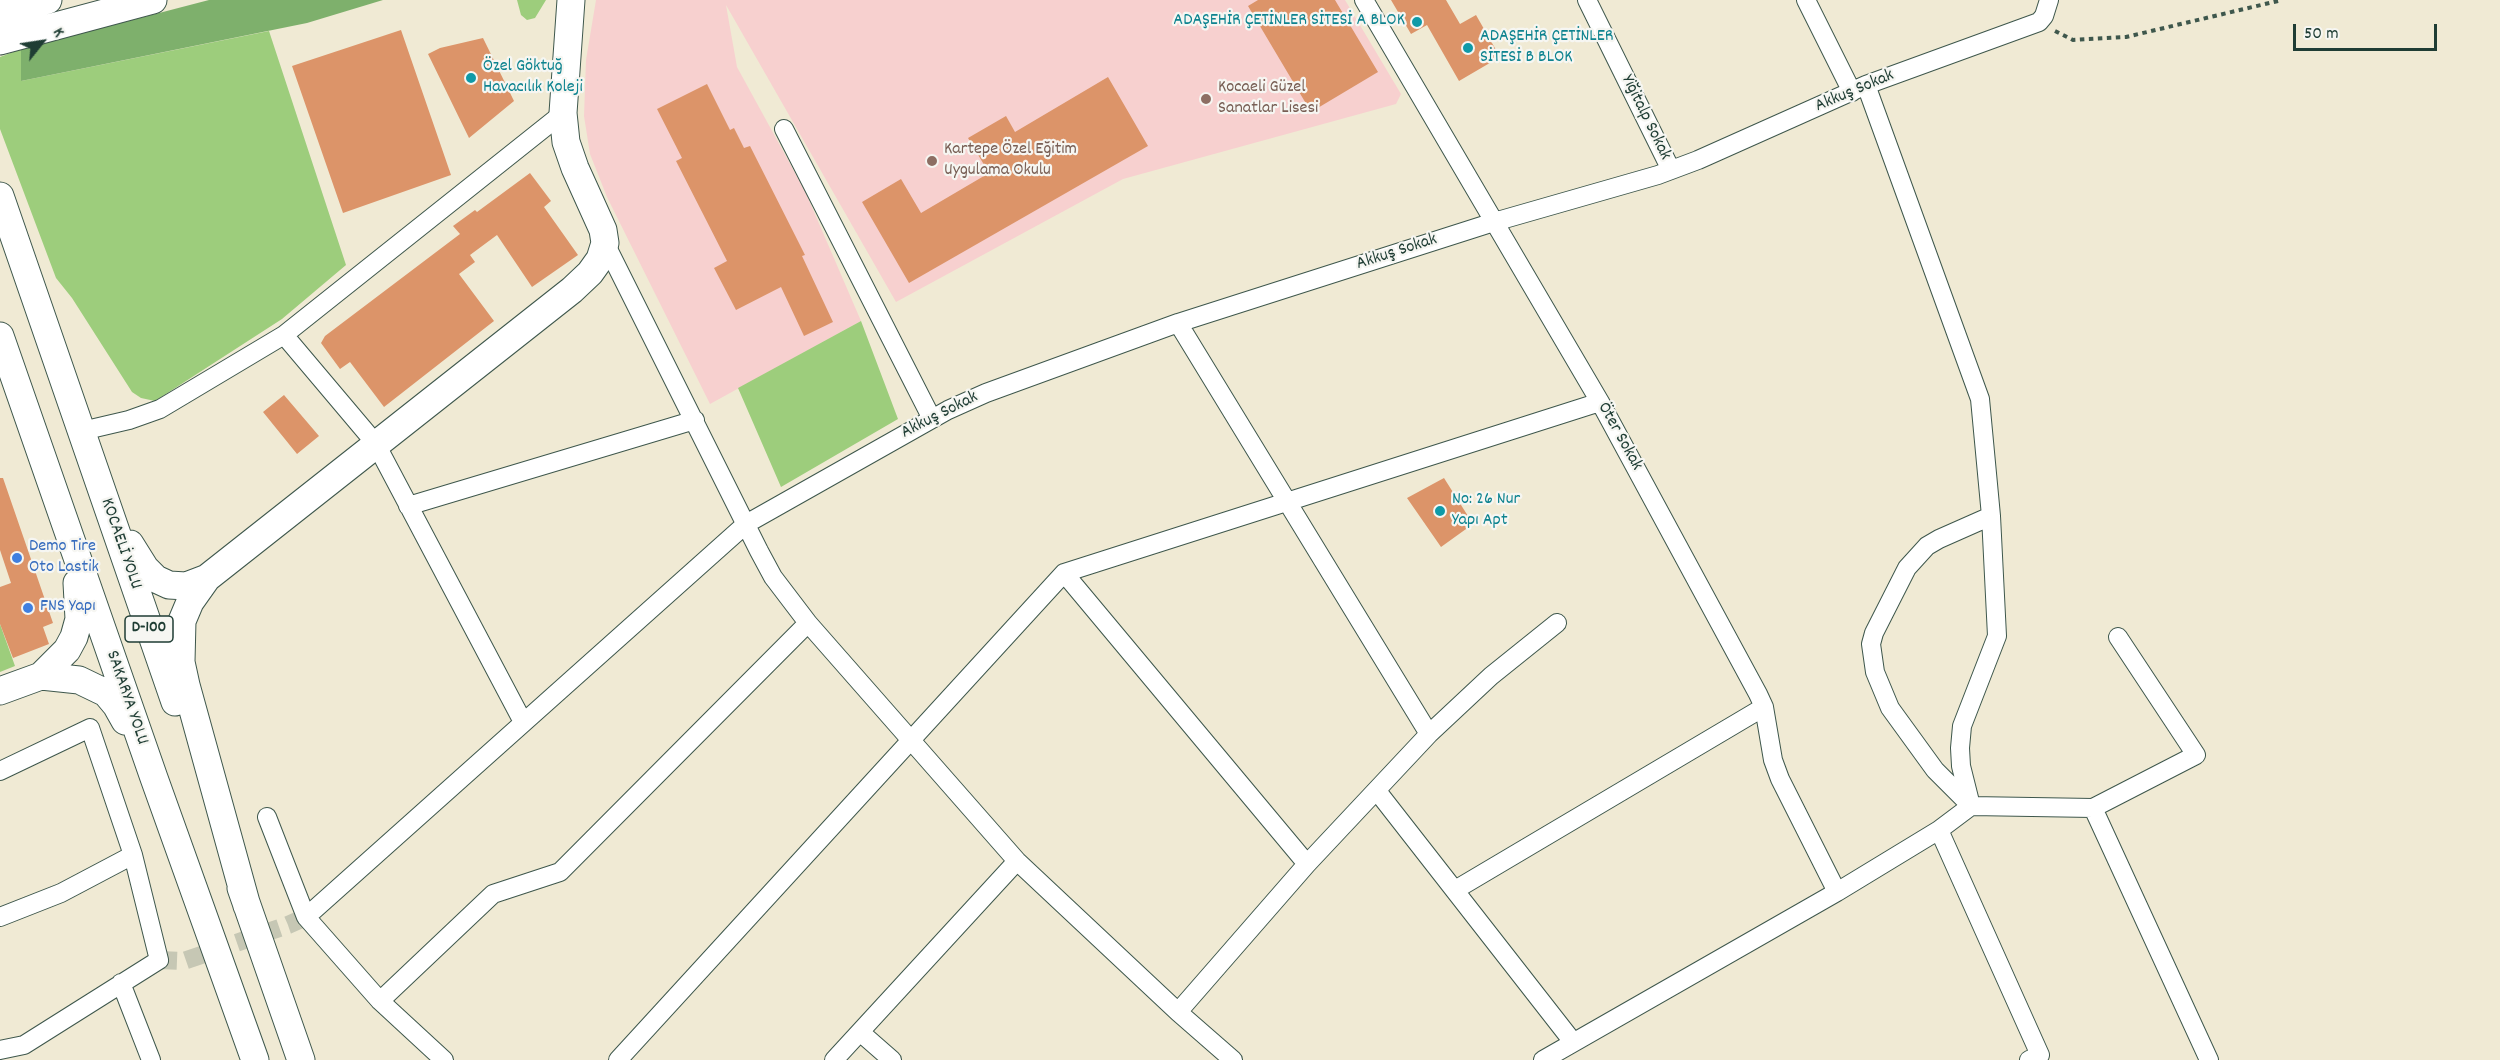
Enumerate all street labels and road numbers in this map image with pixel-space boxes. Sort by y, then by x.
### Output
street label: Akkuş Sokak [1812,66,1898,118]
street label: Yiğitalp Sokak [1615,72,1675,164]
street label: Akkuş Sokak [1354,230,1440,276]
street label: Akkuş Sokak [898,387,982,445]
street label: Öter Sokak [1592,399,1646,475]
street label: KOCAELİ YOLU [94,496,146,592]
road number: D-100 [125,616,173,642]
street label: SAKARYA YOLU [100,648,152,748]

